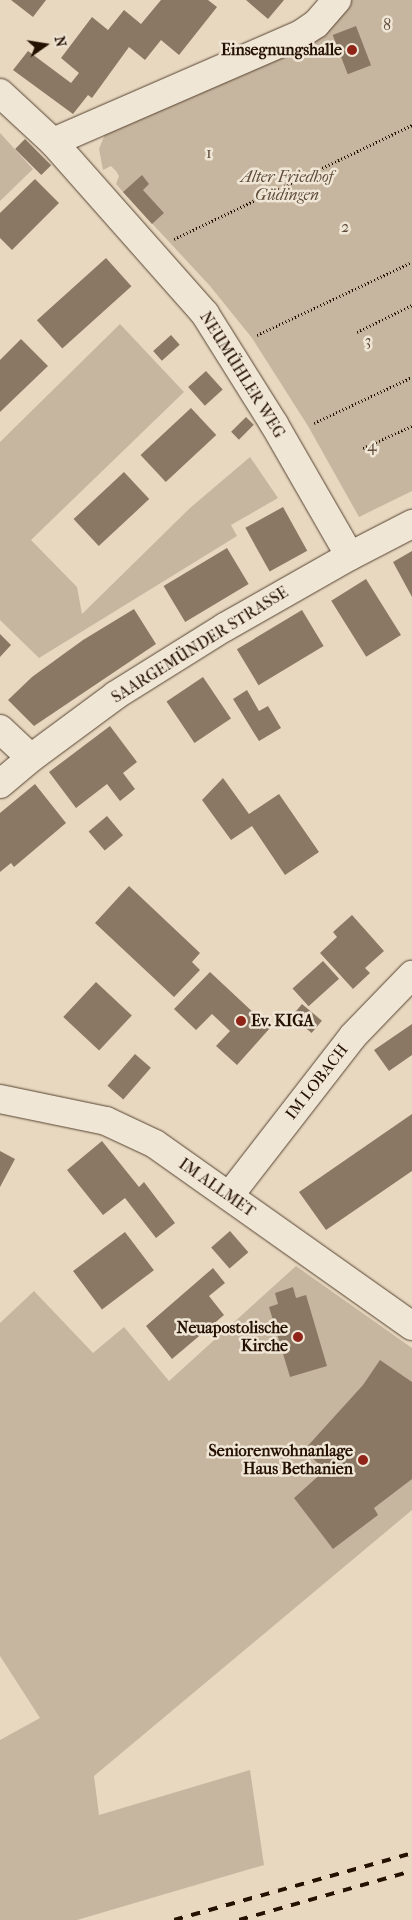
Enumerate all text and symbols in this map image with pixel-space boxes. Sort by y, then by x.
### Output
park label: 8 [383,15,391,35]
north arrow [20,20,70,70]
text: N [51,34,70,49]
place label: Einsegnungshalle [221,40,342,60]
marker: Einsegnungshalle [346,44,358,56]
park label: 1 [206,143,212,163]
park label: Alter Friedhof Güdingen [241,167,333,205]
park label: 2 [341,217,349,237]
street label: NEUMÜHLER WEG [195,308,289,442]
park label: 3 [365,331,371,351]
park label: 4 [367,436,377,456]
street label: SAARGEMÜNDER STRASSE [108,583,292,707]
place label: Ev. KIGA [251,1011,314,1031]
marker: Ev. KIGA [235,1015,247,1027]
street label: IM LOBACH [282,1041,352,1123]
street label: IM ALLMET [175,1155,259,1221]
place label: Neuapostolische Kirche [177,1318,288,1356]
marker: Neuapostolische Kirche [292,1331,304,1343]
place label: Seniorenwohnanlage Haus Bethanien [209,1441,353,1479]
marker: Seniorenwohnanlage Haus Bethanien [357,1454,369,1466]

